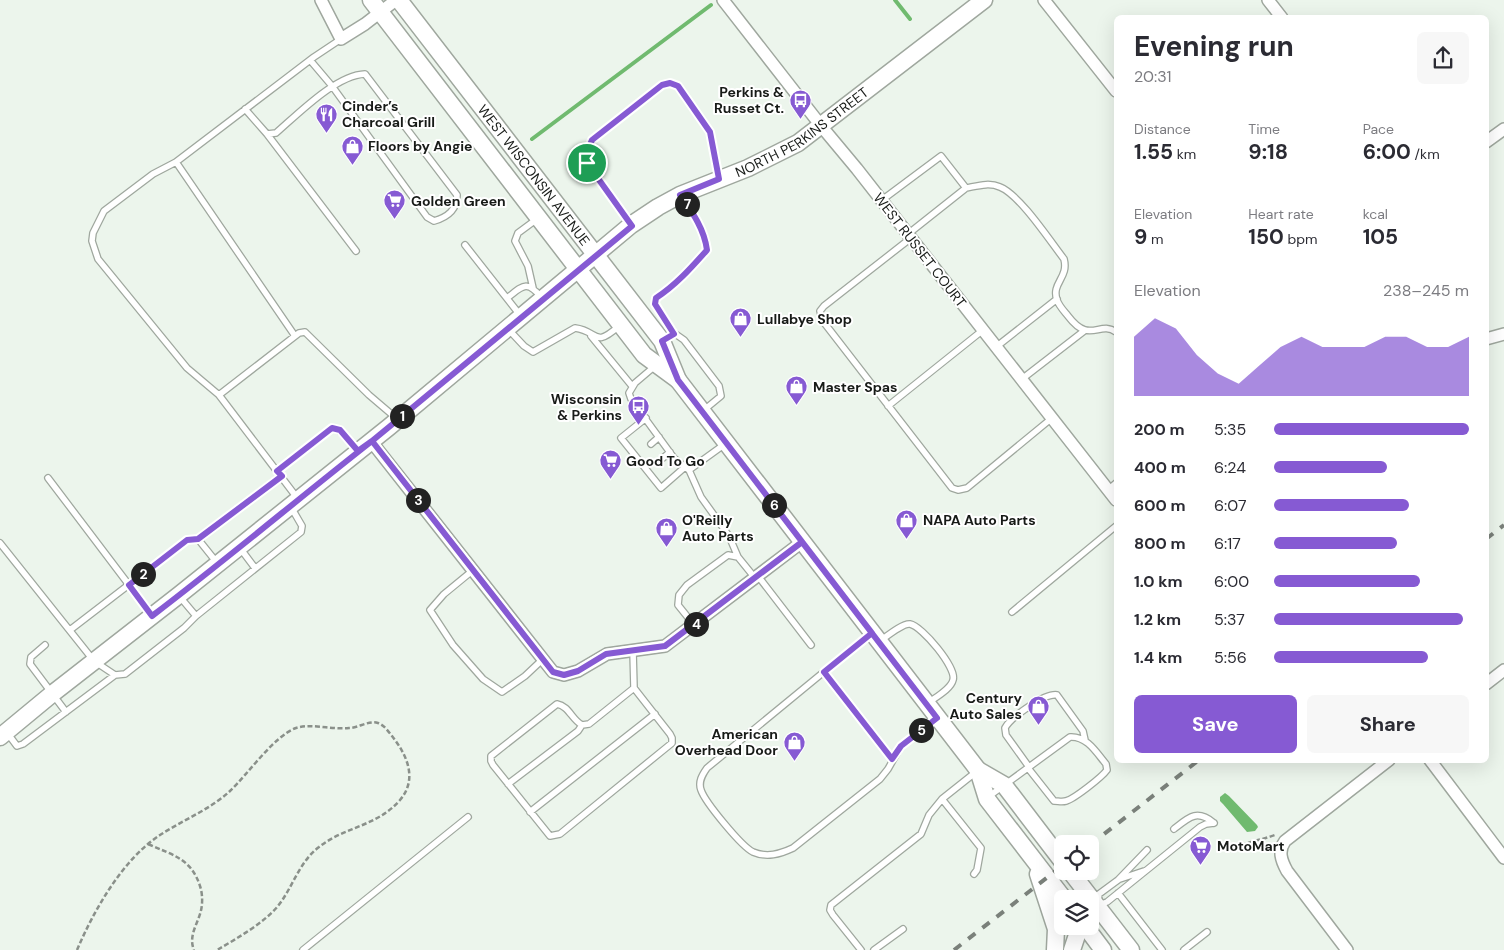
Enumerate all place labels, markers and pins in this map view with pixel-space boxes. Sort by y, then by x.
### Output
place label: Perkins & Russet Ct. [714,83,784,117]
bus stop icon: Perkins & Russet Ct. [788,88,812,119]
place label: Cinder’s Charcoal Grill [342,97,435,131]
restaurant icon: Cinder’s Charcoal Grill [314,102,338,133]
shop icon: Floors by Angie [340,134,364,165]
place label: Floors by Angie [368,137,473,155]
pin [566,142,608,184]
supermarket icon: Golden Green [383,189,407,220]
place label: Golden Green [411,192,506,210]
pin: 7 [674,192,700,216]
shop icon: Lullabye Shop [729,307,753,338]
place label: Lullabye Shop [757,310,852,328]
shop icon: Master Spas [785,375,809,406]
place label: Master Spas [813,378,897,396]
place label: Wisconsin & Perkins [551,390,622,424]
bus stop icon: Wisconsin & Perkins [626,395,650,426]
pin: 1 [390,404,414,428]
supermarket icon: Good To Go [598,449,622,480]
place label: Good To Go [626,452,705,470]
pin: 3 [406,488,430,512]
pin: 6 [762,492,786,518]
shop icon: NAPA Auto Parts [895,508,919,539]
place label: O'Reilly Auto Parts [682,511,754,545]
place label: NAPA Auto Parts [923,511,1036,529]
shop icon: O'Reilly Auto Parts [654,516,678,547]
pin: 2 [130,562,156,586]
pin: 4 [684,612,708,636]
place label: Century Auto Sales [950,689,1023,723]
shop icon: Century Auto Sales [1026,694,1050,725]
pin: 5 [908,718,934,742]
place label: American Overhead Door [675,725,778,759]
shop icon: American Overhead Door [782,730,806,761]
supermarket icon: MotoMart [1189,834,1213,865]
place label: MotoMart [1217,837,1284,855]

